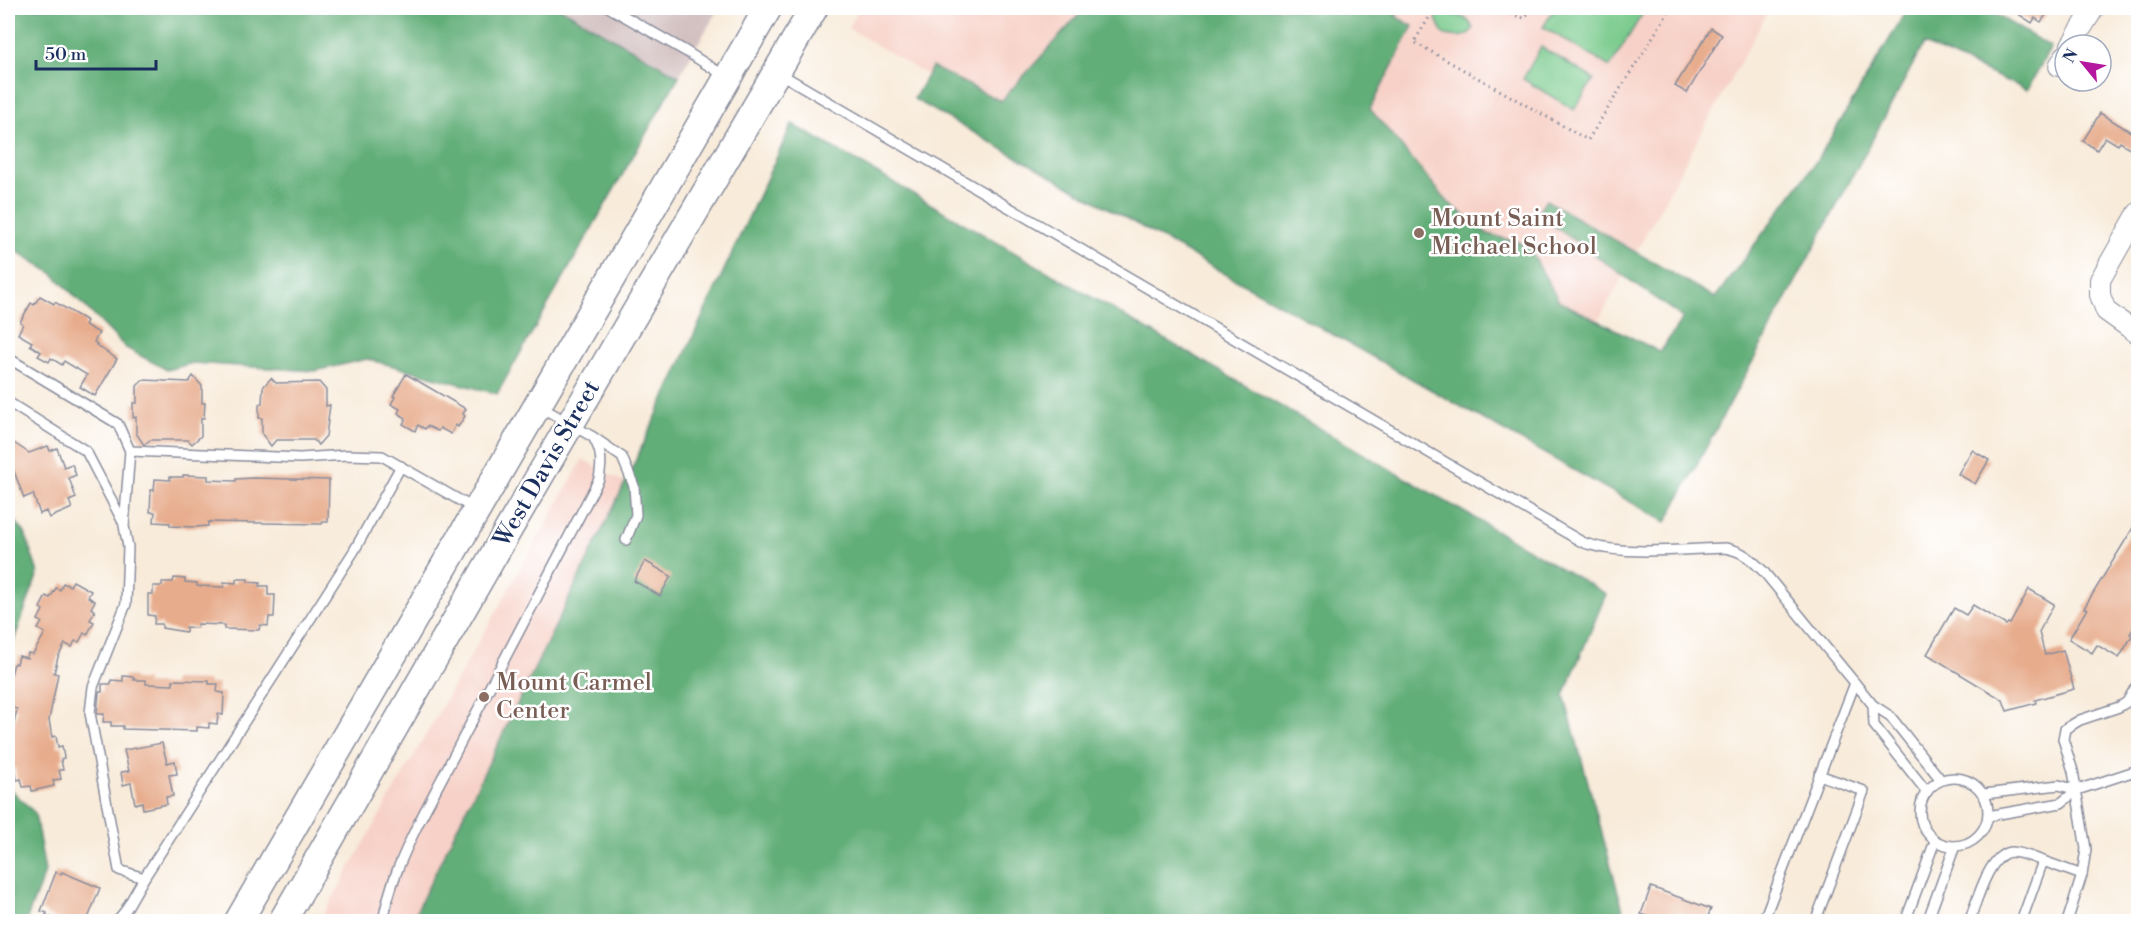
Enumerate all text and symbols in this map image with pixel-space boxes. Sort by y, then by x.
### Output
scale bar [36,33,156,71]
north arrow [2053,33,2113,93]
text: 50 m [45,43,87,66]
text: N [2059,45,2083,66]
place label: Mount Saint Michael School [1431,204,1597,262]
marker: Mount Saint Michael School [1412,226,1426,240]
street label: West Davis Street [487,375,607,554]
place label: Mount Carmel Center [496,668,652,726]
marker: Mount Carmel Center [477,690,491,704]

